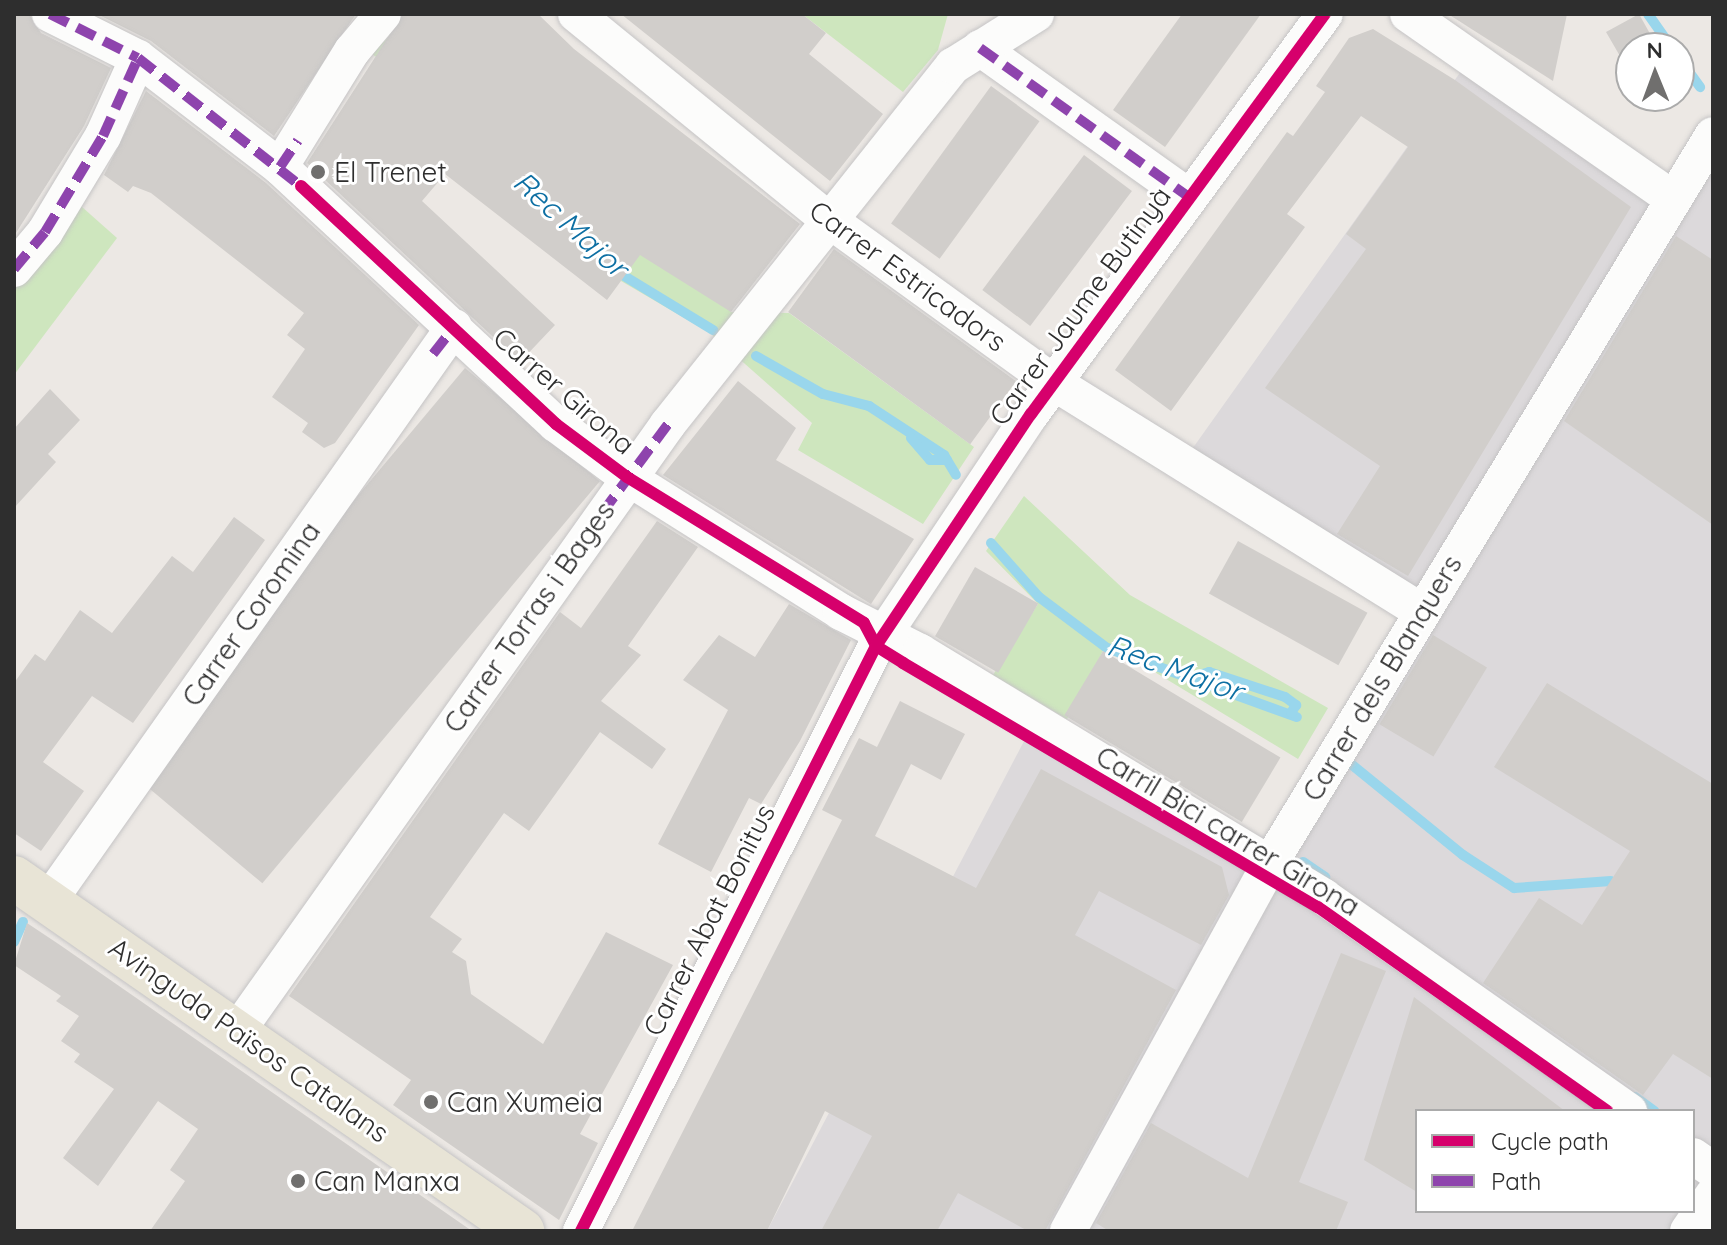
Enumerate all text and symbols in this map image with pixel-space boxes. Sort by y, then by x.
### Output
north arrow [1615,32,1695,112]
text: N [1646,36,1663,64]
place label: El Trenet [334,155,447,189]
marker: El Trenet [309,163,327,181]
water label: Rec Major [506,163,636,285]
street label: Carrer Jaume Butinyà [982,180,1178,432]
street label: Carrer Estricadors [803,193,1013,359]
street label: Carrer Girona [487,321,641,461]
street label: Carrer Torras i Bages [436,495,622,739]
street label: Carrer Coromina [175,515,327,713]
street label: Carrer dels Blanquers [1295,549,1469,807]
water label: Rec Major [1102,627,1248,709]
street label: Carril Bici carrer Girona [1090,739,1366,923]
street label: Carrer Abat Bonitus [636,799,782,1041]
street label: Avinguda Països Catalans [103,930,395,1150]
place label: Can Xumeia [447,1085,603,1119]
marker: Can Xumeia [422,1093,440,1111]
legend [1415,1109,1695,1213]
text: Cycle path [1491,1126,1609,1156]
place label: Can Manxa [314,1164,460,1198]
text: Path [1491,1166,1542,1196]
marker: Can Manxa [289,1172,307,1190]

